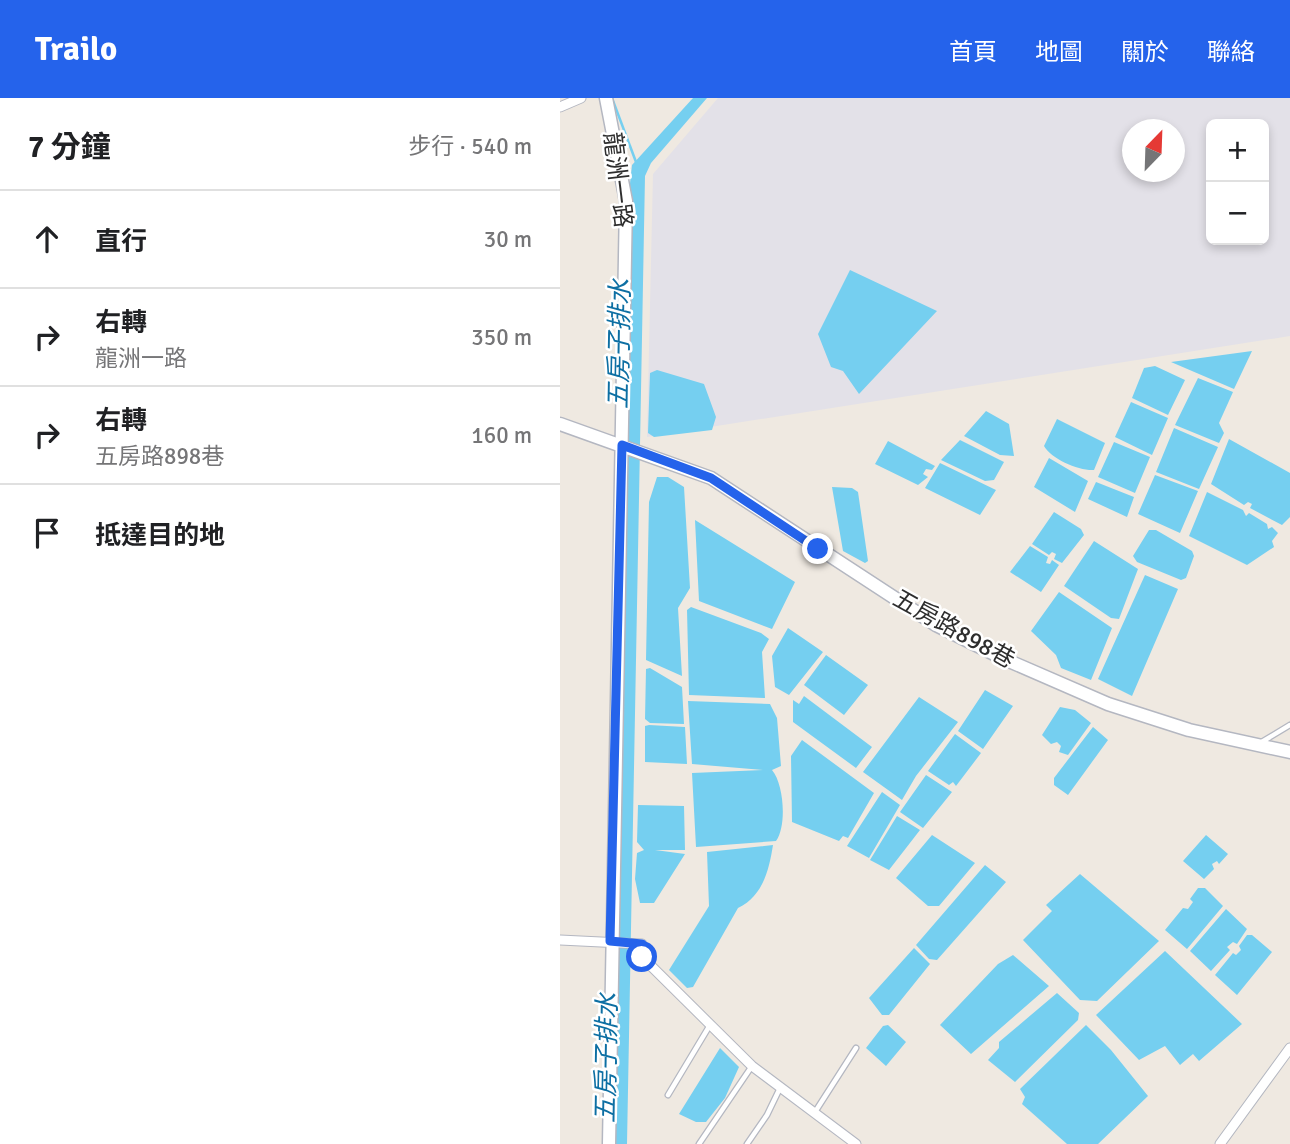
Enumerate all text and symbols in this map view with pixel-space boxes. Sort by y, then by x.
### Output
text: Trailo [35,29,117,70]
text: 首頁 [949,37,997,67]
text: 地圖 [1035,37,1083,67]
text: 關於 [1121,37,1169,67]
text: 聯絡 [1207,37,1255,67]
north arrow [1122,119,1185,182]
map controls [1206,119,1269,245]
button: + [1206,119,1269,182]
text: 7 分鐘 [28,129,111,166]
street label: 龍洲一路 [597,131,639,229]
text: 步行 · 540 m [408,132,532,161]
button: − [1206,182,1269,245]
icon: ahead [28,220,66,258]
text: 30 m [484,225,532,254]
text: 直行 [95,226,147,258]
water label: 五房子排水 [603,278,637,409]
text: 右轉 [95,307,147,339]
icon: right [28,318,66,356]
text: 350 m [471,323,532,352]
text: 龍洲一路 [95,344,187,373]
text: 右轉 [95,405,147,437]
icon: right [28,416,66,454]
text: 160 m [471,421,532,450]
text: 五房路898巷 [95,442,224,471]
icon: arrive [28,514,66,552]
text: 抵達目的地 [95,520,225,552]
route end [802,533,833,564]
street label: 五房路898巷 [888,583,1020,675]
route start [626,941,657,972]
water label: 五房子排水 [590,992,624,1123]

